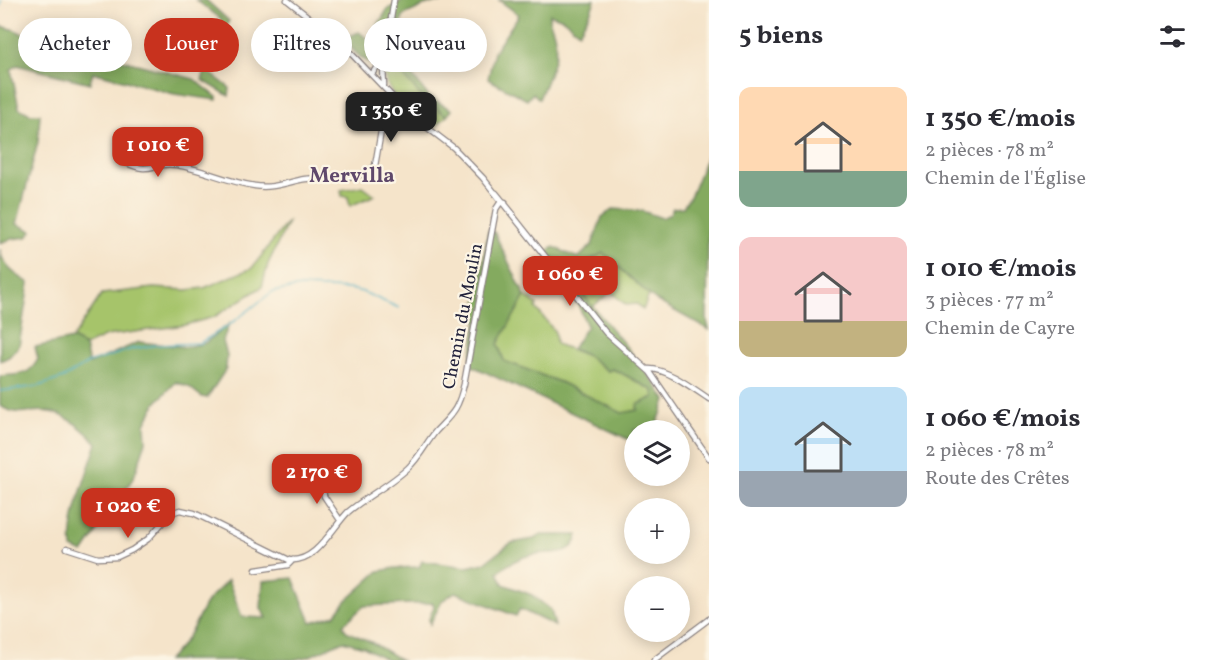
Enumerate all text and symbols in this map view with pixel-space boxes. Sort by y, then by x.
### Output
chip: Acheter [18,18,132,72]
chip: Louer [144,18,239,72]
chip: Filtres [251,18,352,72]
chip: Nouveau [364,18,487,72]
text: 5 biens [739,18,823,54]
icon: filters [1156,20,1189,53]
pin: 1 350 € [336,92,446,143]
text: 1 350 € [360,97,422,125]
text: 1 350 €/mois [925,101,1076,137]
icon: home [787,111,859,183]
pin: 1 010 € [103,127,213,178]
text: 1 010 € [126,132,190,160]
text: 2 pièces · 78 m² [925,137,1054,165]
district label: Mervilla [309,162,395,191]
text: Chemin de l'Église [925,165,1086,193]
street label: Chemin du Moulin [437,241,490,391]
text: 1 010 €/mois [925,251,1077,287]
pin: 1 060 € [515,256,625,307]
text: 1 060 € [537,261,603,289]
icon: home [787,261,859,333]
text: 3 pièces · 77 m² [925,287,1054,315]
text: Chemin de Cayre [925,315,1075,343]
text: 1 060 €/mois [925,401,1081,437]
icon: home [787,411,859,483]
map controls [624,420,690,642]
button: layers [624,420,690,486]
text: 2 pièces · 78 m² [925,437,1054,465]
pin: 2 170 € [262,454,372,505]
text: 2 170 € [286,459,348,487]
text: Route des Crêtes [925,465,1070,493]
pin: 1 020 € [73,488,183,539]
text: 1 020 € [95,493,161,521]
button: + [624,498,690,564]
button: − [624,576,690,642]

